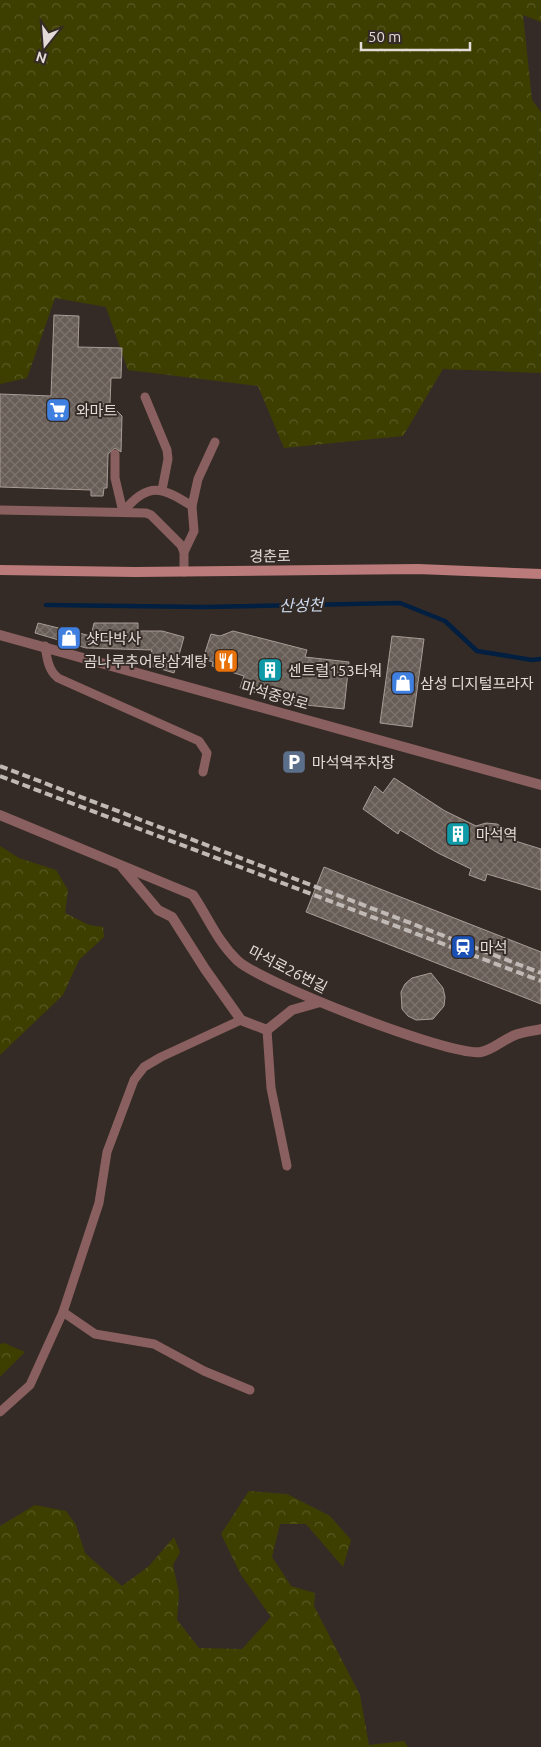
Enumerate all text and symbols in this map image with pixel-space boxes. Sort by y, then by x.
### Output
north arrow [20,20,70,70]
scale bar [361,20,470,52]
text: 50 m [368,28,401,45]
text: N [34,48,49,67]
supermarket icon: 와마트 [45,397,71,423]
place label: 와마트 [76,402,118,419]
street label: 경춘로 [249,547,291,565]
water label: 산성천 [279,596,326,614]
shop icon: 샷다박사 [56,625,82,651]
place label: 샷다박사 [86,630,141,647]
restaurant icon: 곰나루추어탕삼계탕 [213,648,239,674]
place label: 곰나루추어탕삼계탕 [84,653,208,670]
building icon: 센트럴153타워 [257,657,283,683]
place label: 센트럴153타워 [288,662,382,679]
shop icon: 삼성 디지털프라자 [390,670,416,696]
place label: 삼성 디지털프라자 [420,675,534,692]
street label: 마석중앙로 [239,677,311,713]
parking icon: 마석역주차장 [281,749,307,775]
place label: 마석역주차장 [312,754,395,771]
building icon: 마석역 [445,821,471,847]
place label: 마석역 [476,826,517,843]
station icon: 마석 [450,934,476,960]
place label: 마석 [480,939,508,956]
street label: 마석로26번길 [246,942,330,996]

